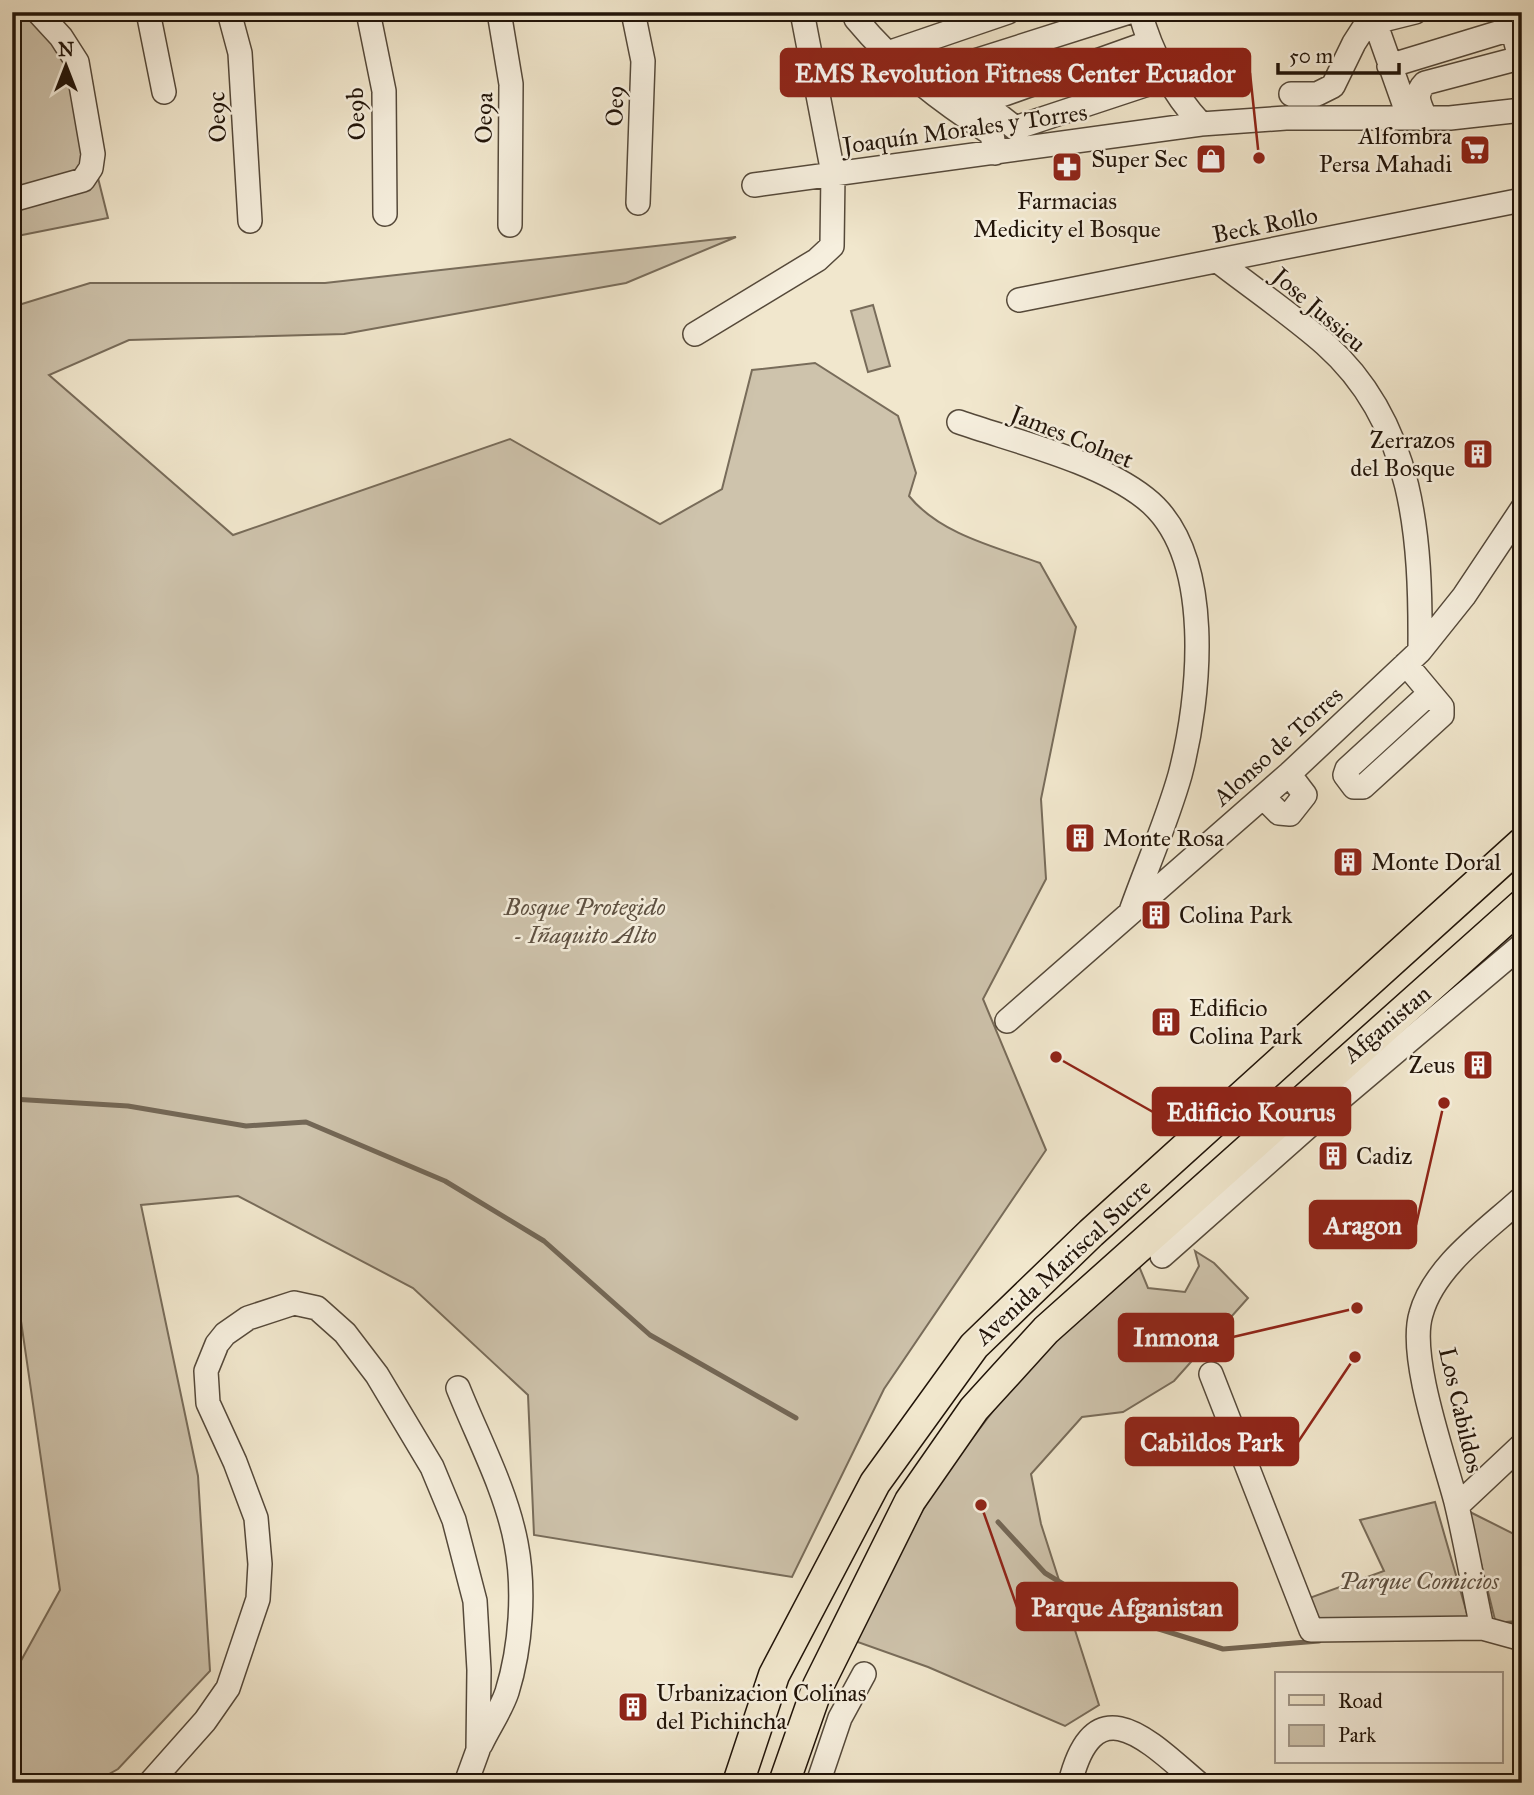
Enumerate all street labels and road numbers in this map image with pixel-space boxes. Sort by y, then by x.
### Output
street label: Oe9 [599,85,631,127]
street label: Oe9b [340,87,372,141]
street label: Oe9c [201,91,233,143]
street label: Oe9a [469,91,499,144]
street label: Joaquín Morales y Torres [838,97,1089,161]
street label: Beck Rollo [1210,200,1320,250]
street label: Jose Jussieu [1264,259,1372,359]
street label: James Colnet [1003,398,1138,475]
street label: Alonso de Torres [1206,680,1349,813]
street label: Afganistan [1336,979,1437,1070]
street label: Avenida Mariscal Sucre [968,1173,1157,1352]
street label: Los Cabildos [1432,1344,1490,1476]

